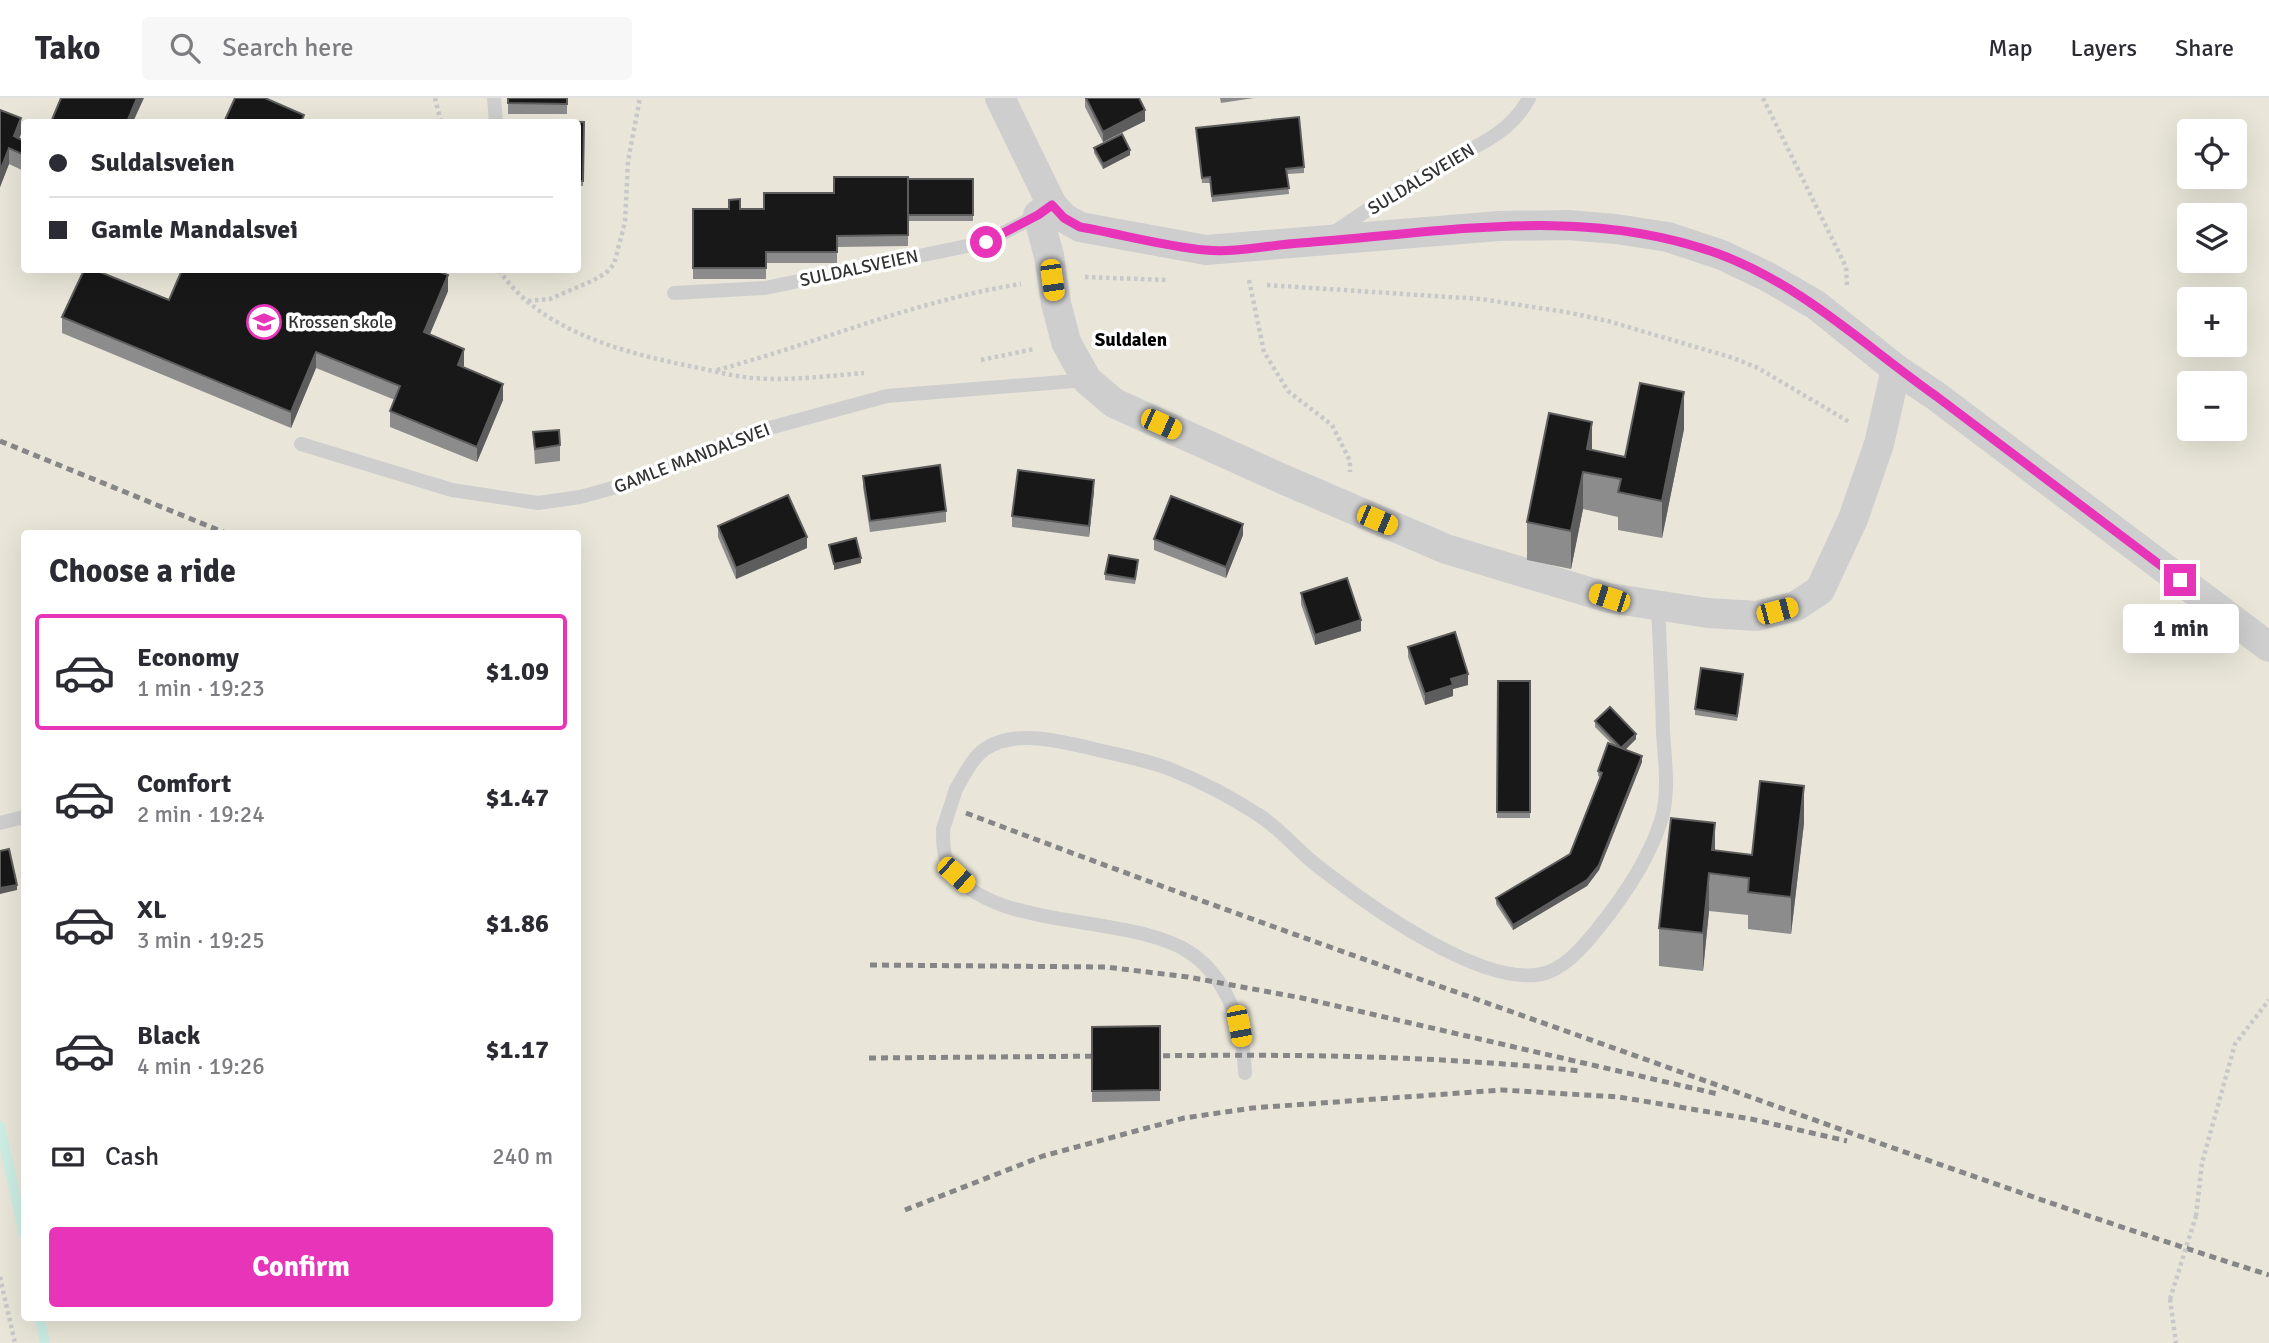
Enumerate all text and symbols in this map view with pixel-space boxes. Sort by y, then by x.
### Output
search box [142,17,632,80]
text: Tako [35,28,100,69]
icon: search [166,29,204,67]
text: Search here [222,32,353,64]
text: Map [1988,33,2033,63]
text: Layers [2071,33,2137,63]
text: Share [2175,33,2234,63]
map controls [2177,119,2247,441]
button: locate [2177,119,2247,189]
street label: SULDALSVEIEN [1364,139,1478,219]
text: Suldalsveien [91,147,235,179]
button: layers [2177,203,2247,273]
text: Gamle Mandalsvei [91,214,298,246]
route start [970,226,1002,258]
street label: SULDALSVEIEN [798,245,920,291]
car [1039,258,1066,302]
button: + [2177,287,2247,357]
school or university icon: Krossen skole [245,303,283,341]
place label: Krossen skole [288,311,393,333]
district label: Suldalen [1095,328,1167,352]
button: − [2177,371,2247,441]
car [1138,406,1185,442]
street label: GAMLE MANDALSVEI [611,418,773,498]
car [1354,502,1401,538]
text: Choose a ride [49,552,236,591]
route end [2164,564,2196,596]
car [1586,582,1633,614]
car [1754,595,1801,627]
callout: 1 min [2122,604,2238,654]
text: 1 min [2153,614,2209,643]
icon: car [53,641,116,704]
text: Economy [137,642,239,674]
text: $1.09 [485,656,549,688]
text: 1 min · 19:23 [137,674,265,703]
icon: car [53,767,116,830]
text: Comfort [137,768,231,800]
text: $1.47 [485,782,549,814]
text: 2 min · 19:24 [137,800,265,829]
car [934,853,979,897]
icon: car [53,893,116,956]
text: XL [137,894,167,926]
text: $1.86 [485,908,549,940]
text: 3 min · 19:25 [137,926,265,955]
car [1225,1003,1254,1049]
icon: car [53,1019,116,1082]
text: Black [137,1020,200,1052]
text: $1.17 [485,1034,549,1066]
text: 4 min · 19:26 [137,1052,265,1081]
icon: cash [49,1138,87,1176]
text: Cash [105,1141,159,1173]
text: 240 m [492,1142,553,1171]
button: Confirm [49,1227,553,1307]

